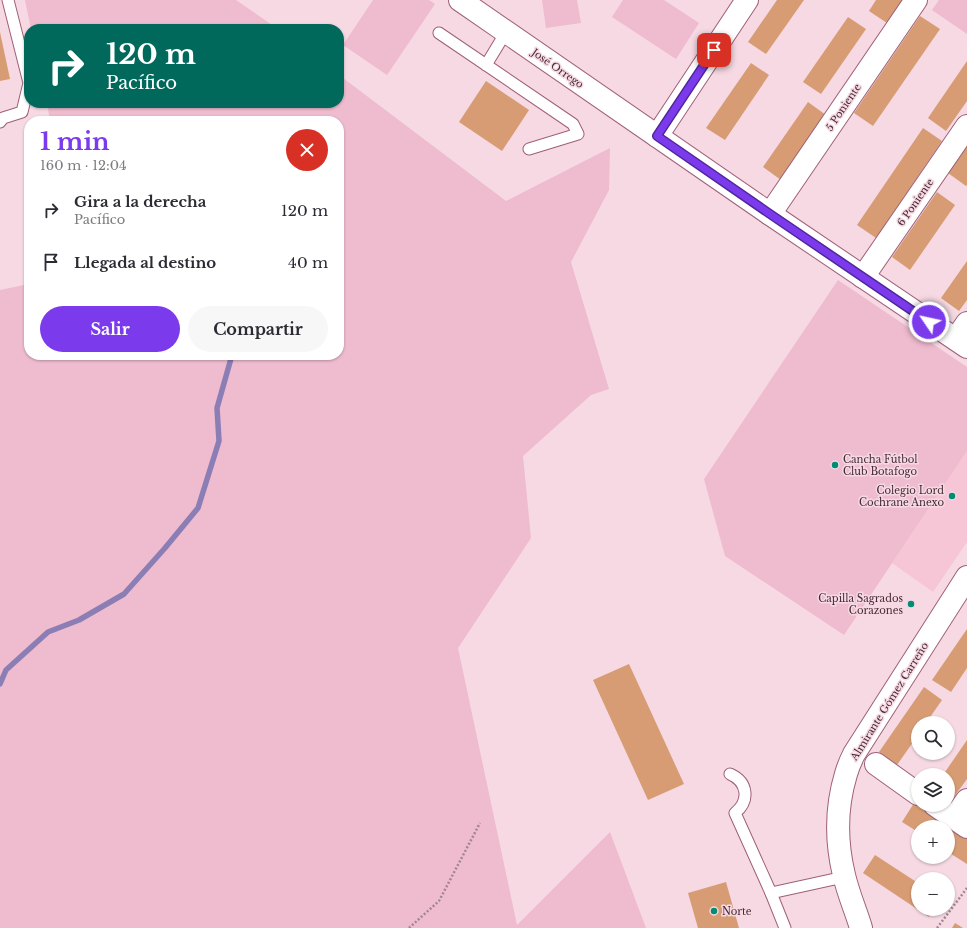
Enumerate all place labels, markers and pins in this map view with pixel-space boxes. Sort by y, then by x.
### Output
pin [697,33,731,67]
place label: Cancha Fútbol Club Botafogo [843,453,918,478]
marker: Cancha Fútbol Club Botafogo [830,460,840,470]
place label: Colegio Lord Cochrane Anexo [859,484,944,509]
marker: Colegio Lord Cochrane Anexo [947,491,957,501]
place label: Capilla Sagrados Corazones [818,592,903,617]
marker: Capilla Sagrados Corazones [906,599,916,609]
place label: Norte [722,905,752,918]
marker: Norte [709,906,719,916]

